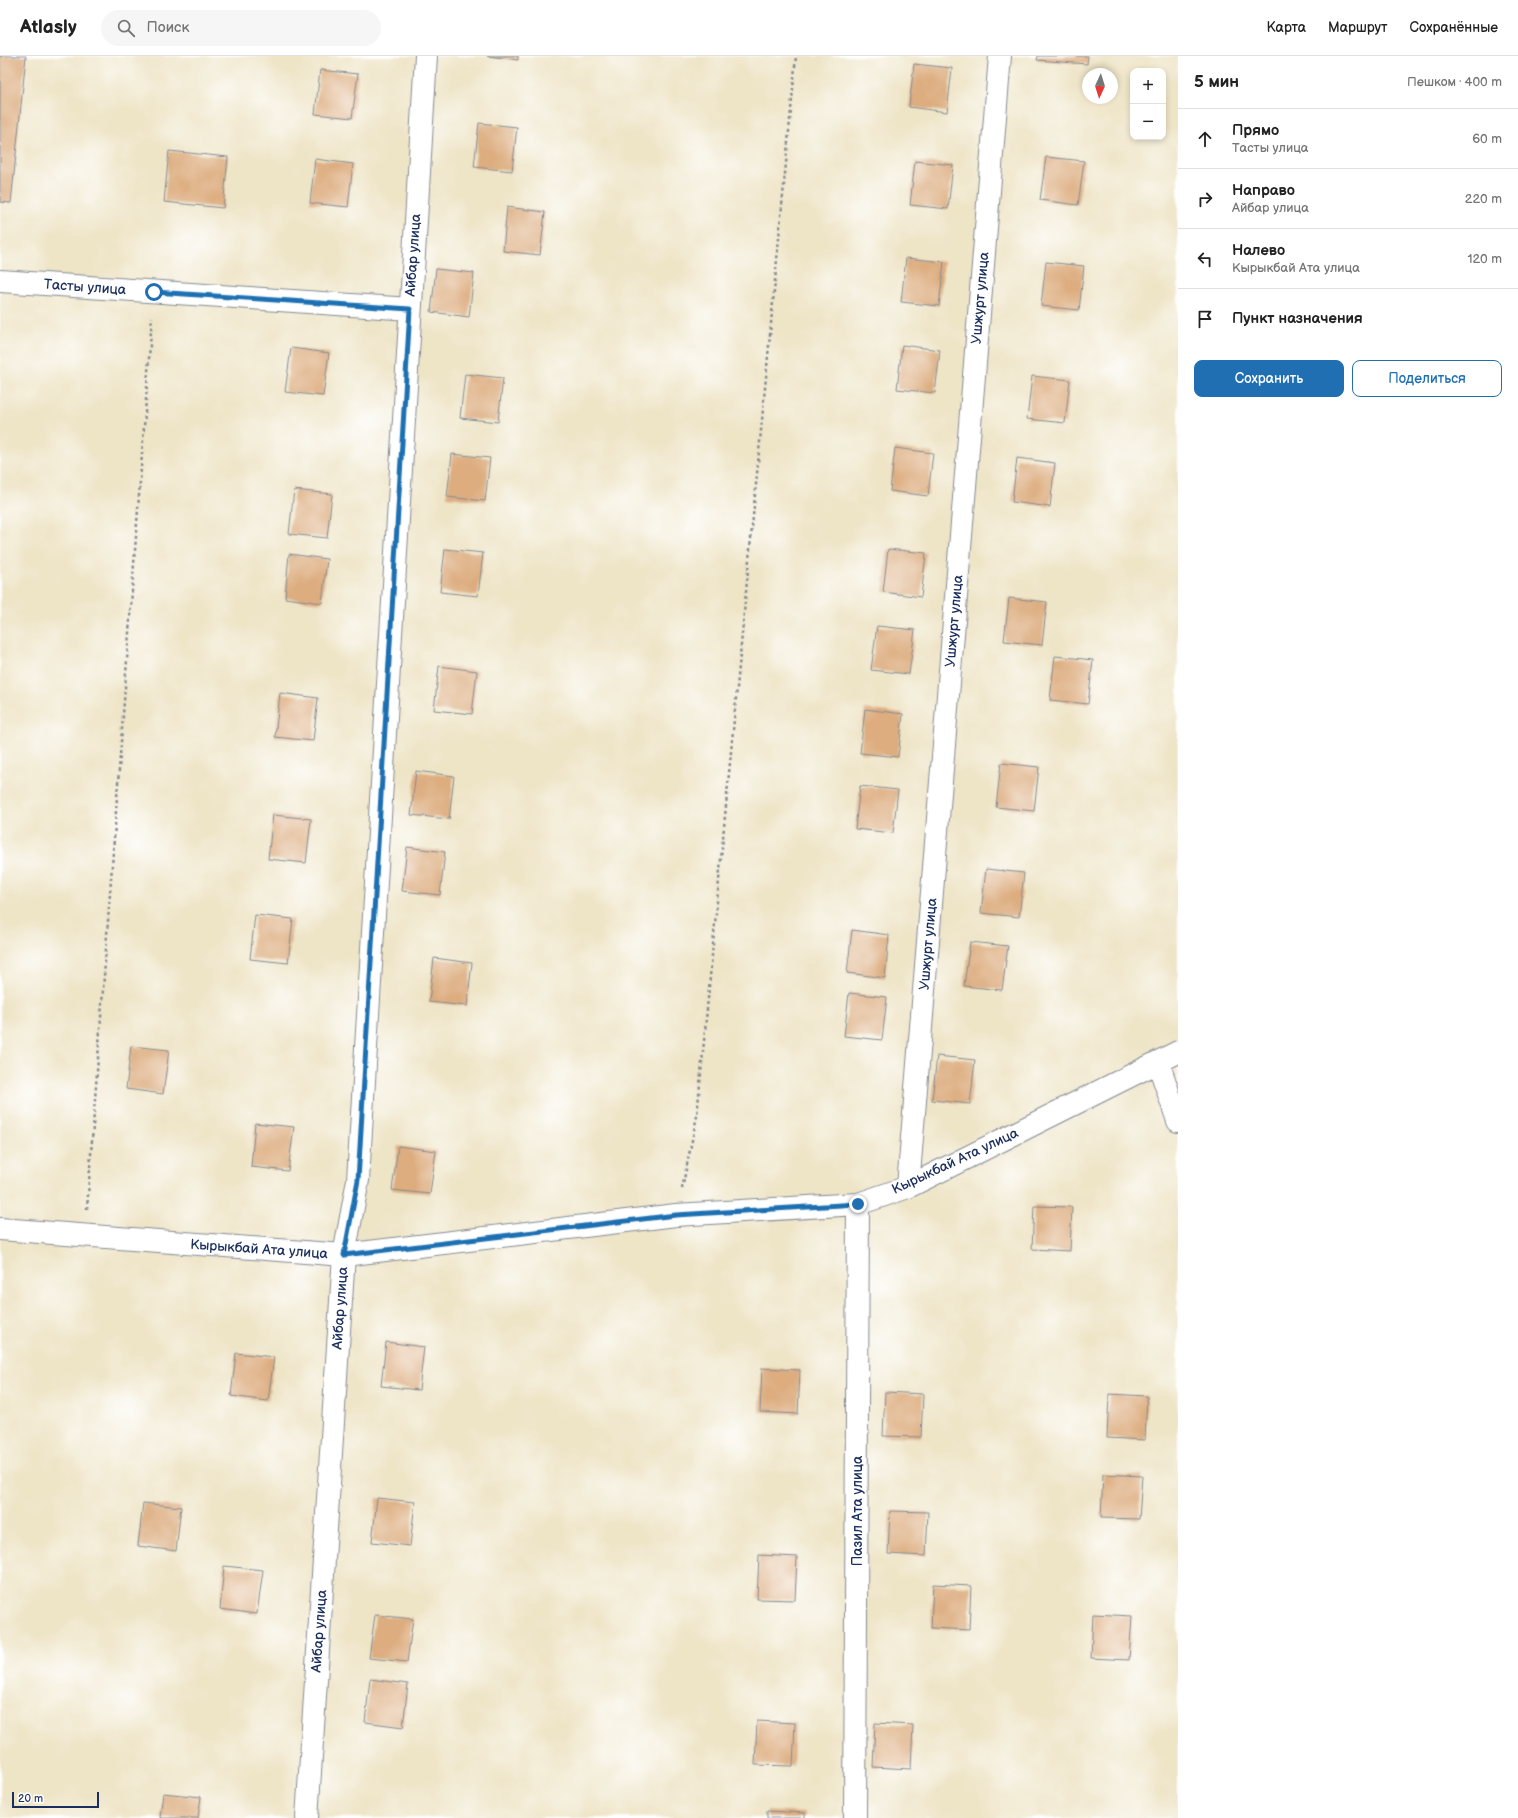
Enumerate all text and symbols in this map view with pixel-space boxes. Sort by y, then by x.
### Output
search box [101,10,381,46]
text: Atlasly [20,16,77,39]
icon: search [115,17,137,39]
text: Поиск [147,18,189,37]
text: Карта [1267,19,1306,36]
text: Маршрут [1328,19,1388,36]
text: Сохранённые [1410,19,1498,36]
north arrow [1082,68,1118,104]
map controls [1130,68,1166,140]
button: + [1130,68,1166,104]
text: 5 мин [1194,72,1239,92]
text: Пешком · 400 m [1407,74,1502,90]
button: − [1130,104,1166,140]
text: Прямо [1232,121,1279,140]
icon: ahead [1194,128,1216,150]
text: 60 m [1472,131,1502,147]
text: Тасты улица [1232,140,1309,156]
text: Направо [1232,181,1295,200]
icon: right [1194,188,1216,210]
text: 220 m [1465,191,1502,207]
text: Айбар улица [1232,200,1309,216]
street label: Айбар улица [402,212,424,298]
text: Налево [1232,241,1285,260]
icon: left [1194,248,1216,270]
street label: Ушжурт улица [967,250,993,345]
text: 120 m [1467,251,1502,267]
text: Кырыкбай Ата улица [1232,260,1360,276]
street label: Тасты улица [43,276,127,298]
route start [145,283,163,301]
icon: arrive [1194,308,1216,330]
text: Пункт назначения [1232,309,1363,328]
button: Сохранить [1194,360,1344,397]
button: Поделиться [1352,360,1502,397]
street label: Ушжурт улица [941,573,967,668]
street label: Ушжурт улица [915,896,941,991]
street label: Кырыкбай Ата улица [889,1124,1022,1198]
route end [849,1195,867,1213]
street label: Кырыкбай Ата улица [190,1236,329,1262]
street label: Айбар улица [329,1265,351,1351]
street label: Пазил Ата улица [849,1455,866,1566]
street label: Айбар улица [308,1588,330,1674]
scale bar [12,1790,99,1809]
text: 20 m [18,1792,43,1805]

